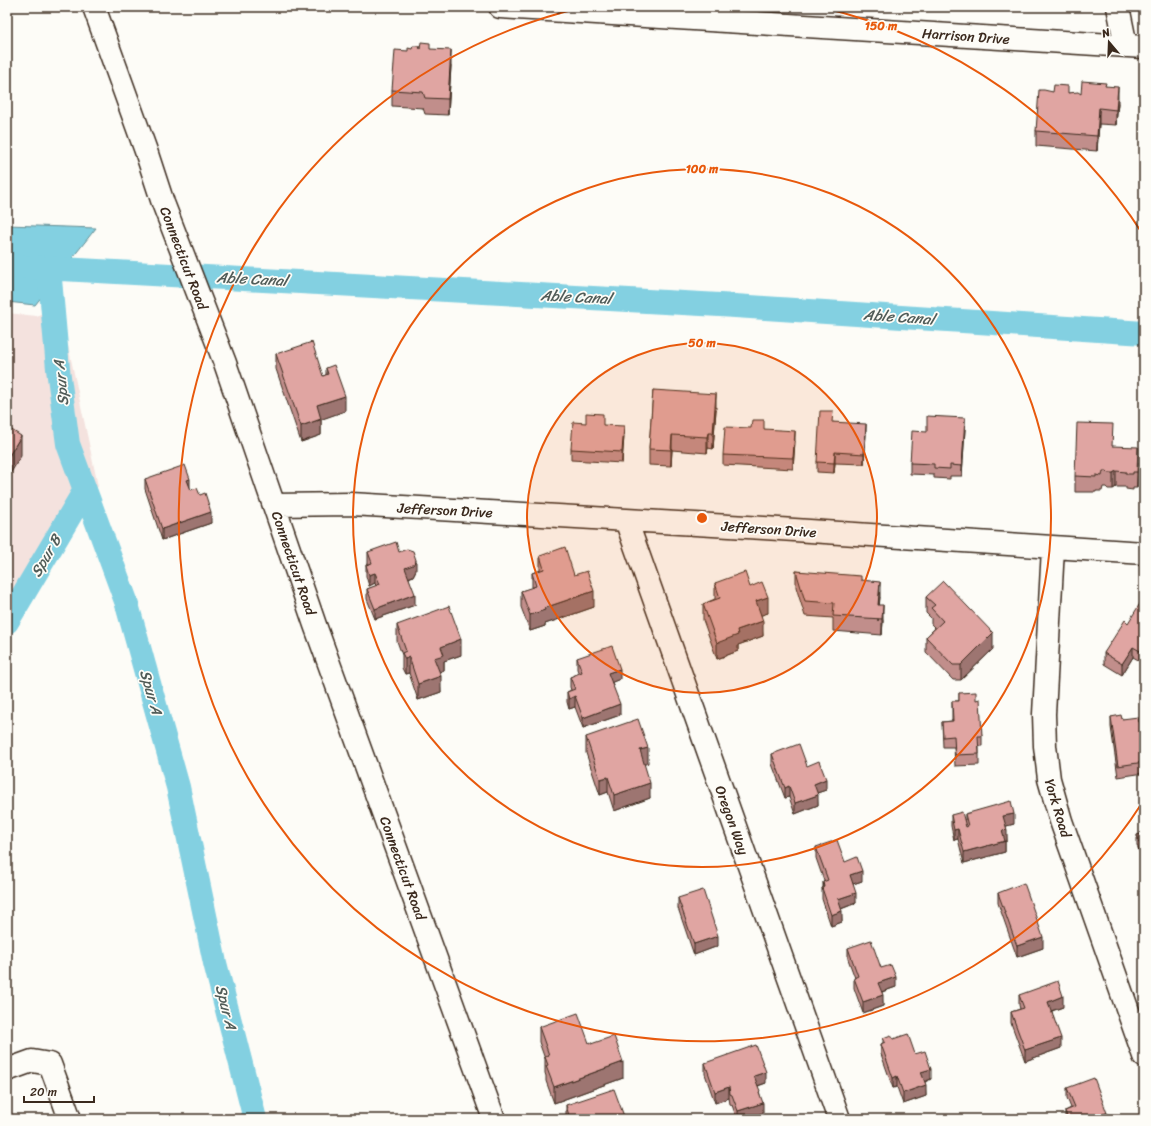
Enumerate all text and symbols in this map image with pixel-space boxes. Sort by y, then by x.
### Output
text: 150 m [865,15,898,37]
street label: Harrison Drive [921,21,1011,52]
north arrow [1089,22,1129,62]
text: N [1098,23,1113,44]
text: 100 m [686,158,719,180]
street label: Connecticut Road [152,203,215,315]
water label: Able Canal [215,264,292,294]
water label: Able Canal [539,282,616,312]
water label: Able Canal [862,301,939,333]
text: 50 m [688,332,716,354]
water label: Spur A [45,357,76,407]
street label: Jefferson Drive [396,495,493,525]
street label: Connecticut Road [264,508,324,620]
centre of rings [695,511,709,525]
street label: Jefferson Drive [720,514,817,545]
water label: Spur B [23,528,70,582]
water label: Spur A [132,667,170,719]
street label: York Road [1037,776,1079,842]
street label: Oregon Way [707,782,756,859]
street label: Connecticut Road [372,813,433,925]
water label: Spur A [208,982,245,1034]
scale bar [24,1078,94,1104]
text: 20 m [30,1081,57,1103]

